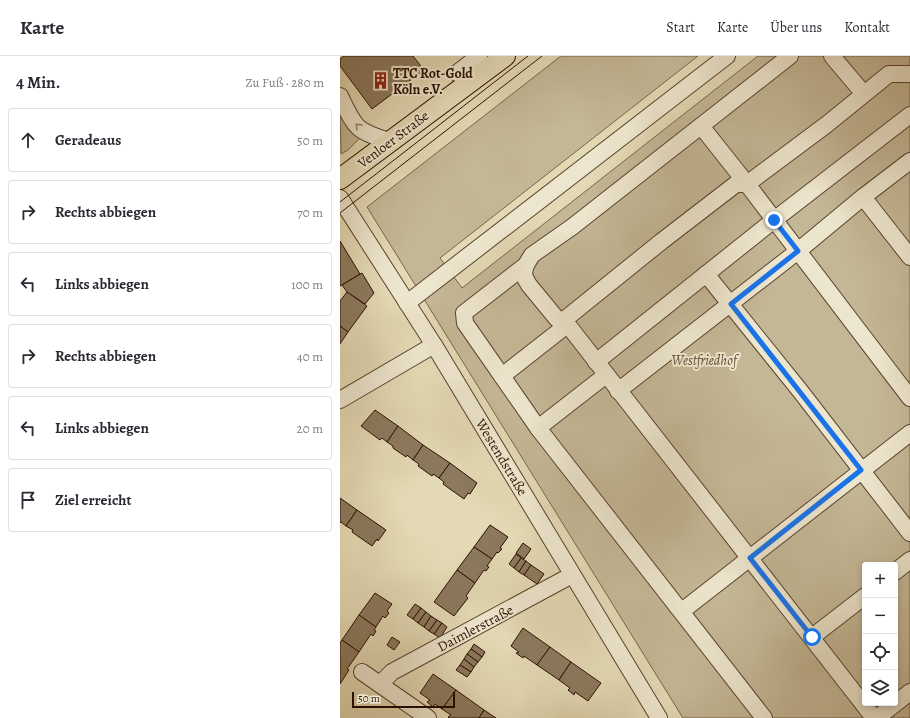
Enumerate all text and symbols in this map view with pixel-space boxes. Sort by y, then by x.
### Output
text: Karte [20,15,64,41]
text: Start [666,18,695,37]
text: Karte [717,18,748,37]
text: Über uns [770,18,822,37]
text: Kontakt [844,18,890,37]
place label: TTC Rot-Gold Köln e.V. [393,64,473,99]
text: 4 Min. [16,71,60,94]
building icon: TTC Rot-Gold Köln e.V. [370,71,390,91]
text: Zu Fuß · 280 m [245,74,324,91]
street label: Venloer Straße [353,106,433,173]
one-way arrow [355,124,363,131]
icon: ahead [17,129,39,151]
text: Geradeaus [55,130,121,150]
text: 50 m [297,132,323,149]
icon: right [17,201,39,223]
text: Rechts abbiegen [55,202,156,222]
text: 70 m [297,204,323,221]
route end [765,211,783,229]
icon: left [17,273,39,295]
text: Links abbiegen [55,274,149,294]
text: 100 m [291,276,323,293]
icon: right [17,345,39,367]
text: Rechts abbiegen [55,346,156,366]
text: 40 m [297,348,323,365]
park label: Westfriedhof [671,351,740,370]
street label: Westendstraße [471,414,532,499]
icon: left [17,417,39,439]
text: Links abbiegen [55,418,149,438]
text: 20 m [297,420,323,437]
icon: arrive [17,489,39,511]
text: Ziel erreicht [55,490,131,510]
map controls [862,562,898,706]
button: + [862,562,898,598]
button: − [862,598,898,634]
street label: Daimlerstraße [434,600,517,656]
route start [803,628,821,646]
button: locate [862,634,898,670]
button: layers [862,670,898,706]
scale bar [352,690,455,709]
text: 50 m [358,691,380,706]

